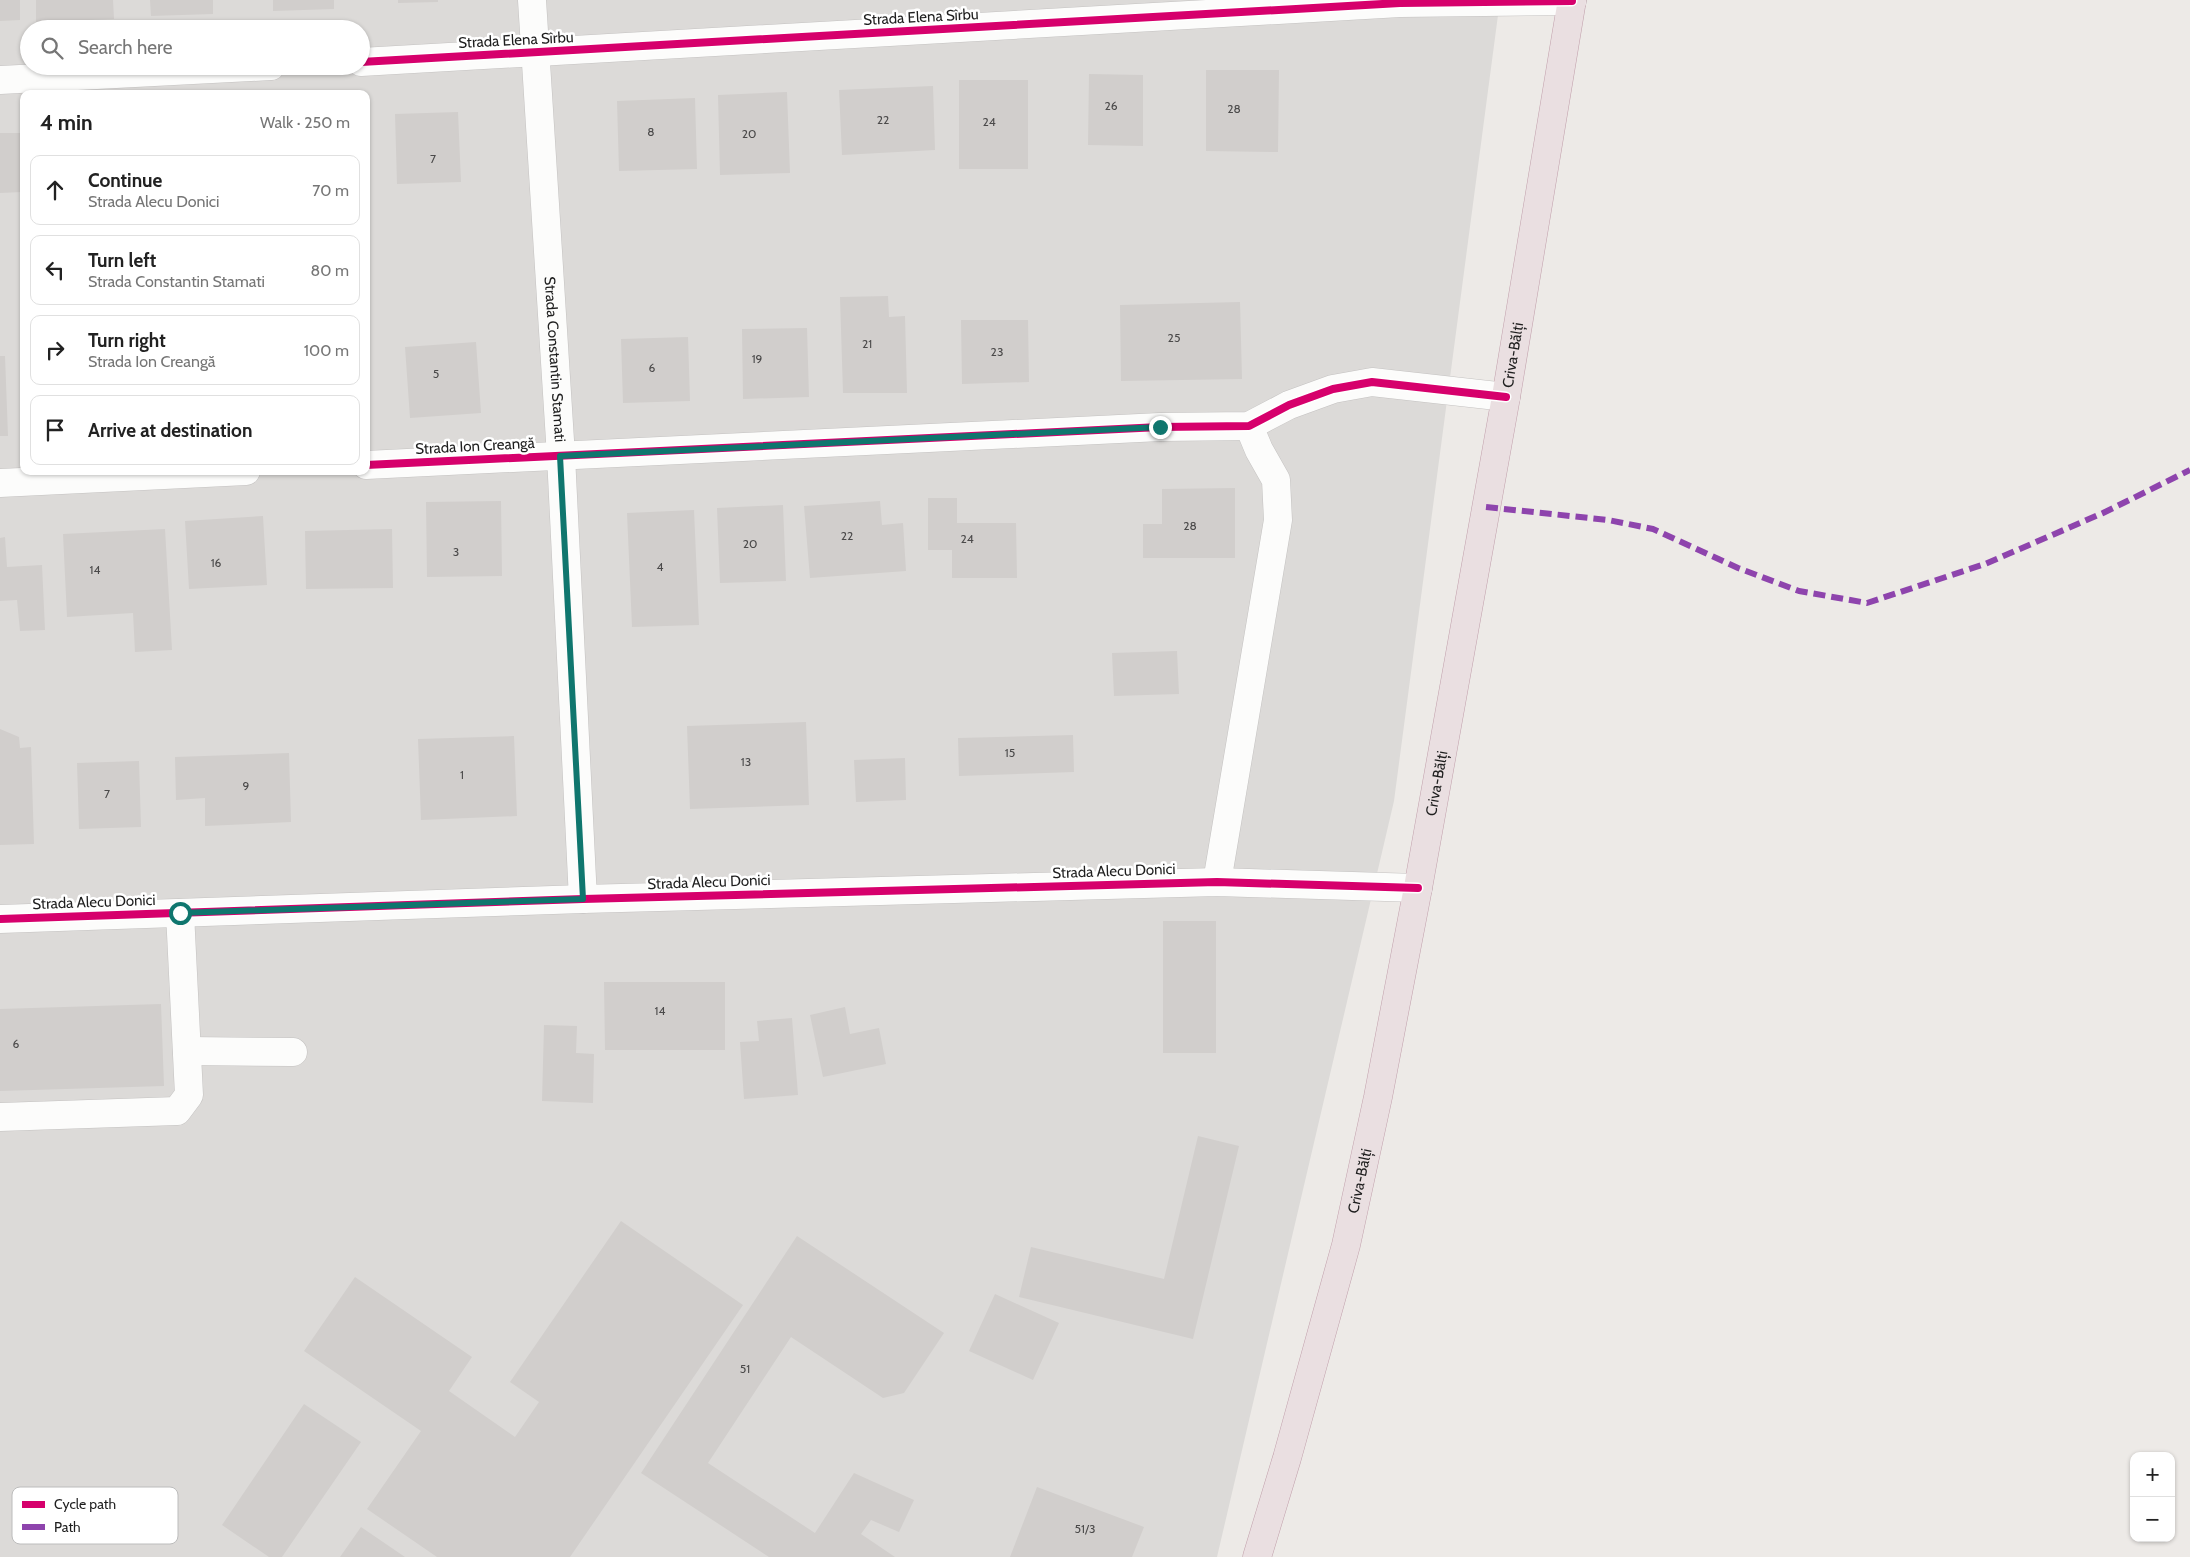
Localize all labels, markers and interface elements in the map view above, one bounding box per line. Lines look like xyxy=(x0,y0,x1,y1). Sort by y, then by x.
street label: Strada Elena Sîrbu xyxy=(863,5,979,29)
search box xyxy=(20,20,370,75)
street label: Strada Elena Sîrbu xyxy=(458,28,574,52)
icon: search xyxy=(38,34,66,62)
text: Search here xyxy=(78,36,172,59)
house number: 26 xyxy=(1104,98,1118,113)
house number: 28 xyxy=(1227,101,1241,116)
text: 4 min xyxy=(40,110,93,135)
house number: 22 xyxy=(877,112,889,127)
text: Walk · 250 m xyxy=(260,113,350,132)
house number: 24 xyxy=(982,114,996,129)
house number: 8 xyxy=(647,124,655,139)
house number: 20 xyxy=(742,126,756,141)
house number: 7 xyxy=(430,151,436,166)
text: Continue xyxy=(88,169,162,192)
icon: ahead xyxy=(41,176,69,204)
text: 70 m xyxy=(312,181,349,200)
text: Strada Alecu Donici xyxy=(88,192,220,211)
text: Turn left xyxy=(88,249,156,272)
icon: left xyxy=(41,256,69,284)
text: 80 m xyxy=(311,261,349,280)
text: Strada Constantin Stamati xyxy=(88,272,265,291)
street label: Strada Constantin Stamati xyxy=(541,276,569,443)
street label: Criva-Bălți xyxy=(1499,321,1528,389)
text: Turn right xyxy=(88,329,166,352)
house number: 25 xyxy=(1168,330,1180,345)
icon: right xyxy=(41,336,69,364)
house number: 21 xyxy=(862,336,872,351)
text: 100 m xyxy=(304,341,349,360)
house number: 23 xyxy=(991,344,1003,359)
house number: 19 xyxy=(752,351,763,366)
text: Strada Ion Creangă xyxy=(88,352,216,371)
house number: 6 xyxy=(649,360,656,375)
house number: 5 xyxy=(433,366,439,381)
icon: arrive xyxy=(41,416,69,444)
route end xyxy=(1149,416,1172,439)
text: Arrive at destination xyxy=(88,419,252,442)
street label: Strada Ion Creangă xyxy=(415,434,536,458)
house number: 28 xyxy=(1183,518,1197,533)
house number: 22 xyxy=(841,528,853,543)
house number: 24 xyxy=(960,531,974,546)
house number: 20 xyxy=(743,536,757,551)
house number: 3 xyxy=(453,544,459,559)
house number: 16 xyxy=(211,555,222,570)
house number: 4 xyxy=(657,559,664,574)
house number: 14 xyxy=(90,562,100,577)
house number: 15 xyxy=(1005,745,1015,760)
street label: Criva-Bălți xyxy=(1422,749,1452,817)
house number: 13 xyxy=(741,754,751,769)
house number: 1 xyxy=(460,767,464,782)
house number: 9 xyxy=(243,778,250,793)
house number: 7 xyxy=(104,786,110,801)
street label: Strada Alecu Donici xyxy=(1052,860,1176,882)
street label: Strada Alecu Donici xyxy=(647,871,771,893)
street label: Strada Alecu Donici xyxy=(32,891,156,913)
route start xyxy=(169,902,192,925)
house number: 14 xyxy=(655,1003,665,1018)
house number: 6 xyxy=(13,1036,20,1051)
street label: Criva-Bălți xyxy=(1344,1147,1376,1215)
house number: 51 xyxy=(740,1361,750,1376)
map controls xyxy=(2130,1452,2175,1542)
button: + xyxy=(2130,1452,2175,1497)
legend xyxy=(12,1487,178,1544)
text: Cycle path xyxy=(54,1495,116,1513)
button: − xyxy=(2130,1497,2175,1542)
text: Path xyxy=(54,1518,81,1536)
house number: 51/3 xyxy=(1075,1521,1095,1536)

